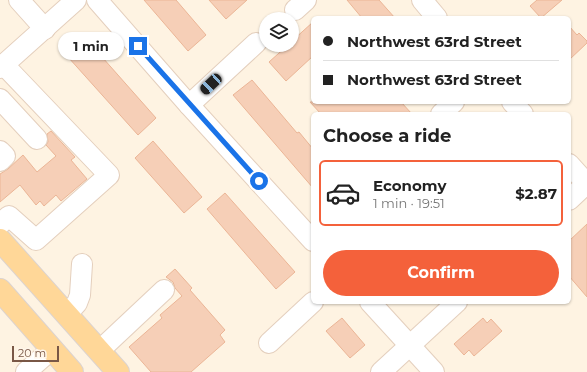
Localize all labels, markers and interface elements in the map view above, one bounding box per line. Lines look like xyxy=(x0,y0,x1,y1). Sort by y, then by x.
map controls xyxy=(259,12,299,52)
button: layers xyxy=(259,12,299,52)
callout: 1 min xyxy=(58,32,124,60)
text: Northwest 63rd Street xyxy=(347,32,522,51)
route end xyxy=(129,37,147,55)
text: 1 min xyxy=(73,38,109,54)
text: Northwest 63rd Street xyxy=(347,70,522,89)
car xyxy=(198,71,224,97)
text: Choose a ride xyxy=(323,125,451,147)
route start xyxy=(250,172,268,190)
icon: car xyxy=(325,175,361,211)
text: Economy xyxy=(373,176,446,195)
text: $2.87 xyxy=(515,184,557,203)
text: 1 min · 19:51 xyxy=(373,195,445,211)
button: Confirm xyxy=(323,250,559,296)
scale bar xyxy=(12,344,59,363)
text: 20 m xyxy=(18,346,46,360)

